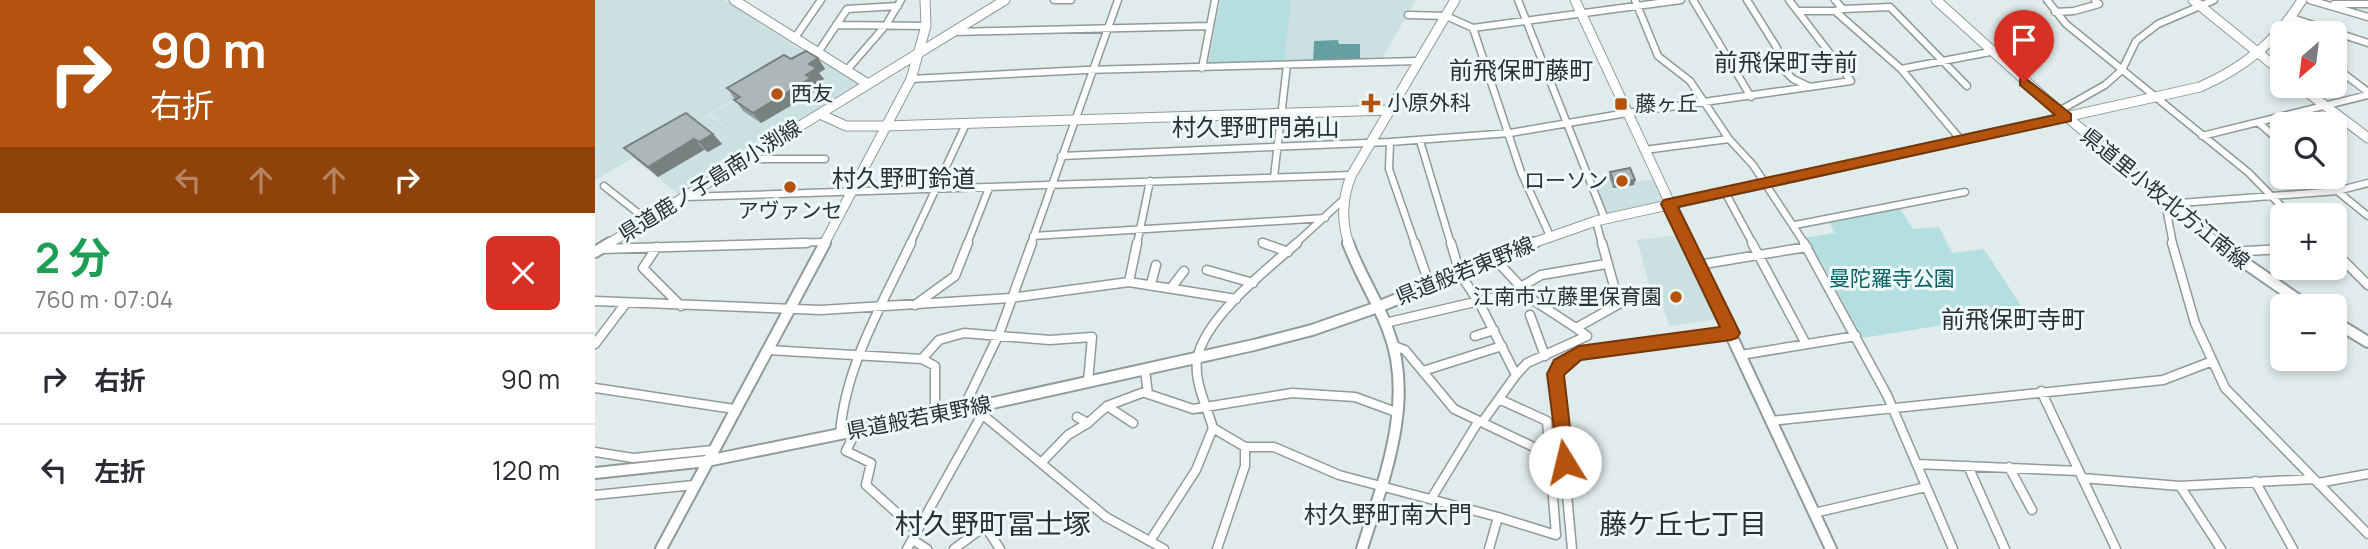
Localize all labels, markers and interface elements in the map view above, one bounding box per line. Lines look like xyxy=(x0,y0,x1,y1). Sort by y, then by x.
pin xyxy=(1994,10,2054,82)
text: 90 m xyxy=(150,16,267,83)
icon: arrive xyxy=(2005,21,2043,59)
north arrow xyxy=(2270,21,2347,98)
map controls xyxy=(2270,21,2347,371)
icon: right xyxy=(35,28,126,119)
district label: 前飛保町寺前 xyxy=(1714,45,1858,78)
district label: 前飛保町藤町 xyxy=(1449,53,1593,86)
place label: 西友 xyxy=(791,79,833,107)
text: 右折 xyxy=(150,83,214,127)
marker: 西友 xyxy=(769,86,785,102)
place label: 小原外科 xyxy=(1387,88,1471,116)
place label: 藤ヶ丘 xyxy=(1635,89,1698,117)
marker: 小原外科 xyxy=(1361,93,1381,113)
marker: 藤ヶ丘 xyxy=(1613,96,1629,112)
district label: 村久野町門弟山 xyxy=(1172,110,1340,143)
button: search xyxy=(2270,112,2347,189)
street label: 県道鹿ノ子島南小渕線 xyxy=(613,113,806,248)
street label: 県道里小牧北方江南線 xyxy=(2075,121,2256,275)
icon: left xyxy=(169,161,207,199)
icon: ahead xyxy=(242,161,280,199)
icon: ahead xyxy=(315,161,353,199)
icon: right xyxy=(388,161,426,199)
district label: 村久野町鈴道 xyxy=(832,161,976,194)
place label: ローソン xyxy=(1524,166,1608,194)
marker: ローソン xyxy=(1614,173,1630,189)
marker: アヴァンセ xyxy=(782,179,798,195)
place label: アヴァンセ xyxy=(738,196,843,224)
button: + xyxy=(2270,203,2347,280)
text: 2 分 xyxy=(35,228,110,286)
street label: 県道般若東野線 xyxy=(1391,230,1538,311)
button: close xyxy=(486,236,560,310)
park label: 曼陀羅寺公園 xyxy=(1829,264,1955,292)
place label: 江南市立藤里保育園 xyxy=(1473,282,1662,310)
text: 760 m · 07:04 xyxy=(35,283,173,315)
marker: 江南市立藤里保育園 xyxy=(1668,289,1684,305)
button: − xyxy=(2270,294,2347,371)
district label: 前飛保町寺町 xyxy=(1941,302,2085,335)
icon: right xyxy=(35,360,73,398)
text: 90 m xyxy=(501,361,560,397)
text: 右折 xyxy=(94,362,146,398)
street label: 県道般若東野線 xyxy=(844,389,994,445)
position arrow xyxy=(1528,425,1602,499)
icon: left xyxy=(35,451,73,489)
text: 120 m xyxy=(492,452,560,488)
text: 左折 xyxy=(94,453,146,489)
district label: 村久野町南大門 xyxy=(1304,497,1472,530)
district label: 村久野町冨士塚 xyxy=(895,504,1091,542)
district label: 藤ケ丘七丁目 xyxy=(1599,504,1767,542)

